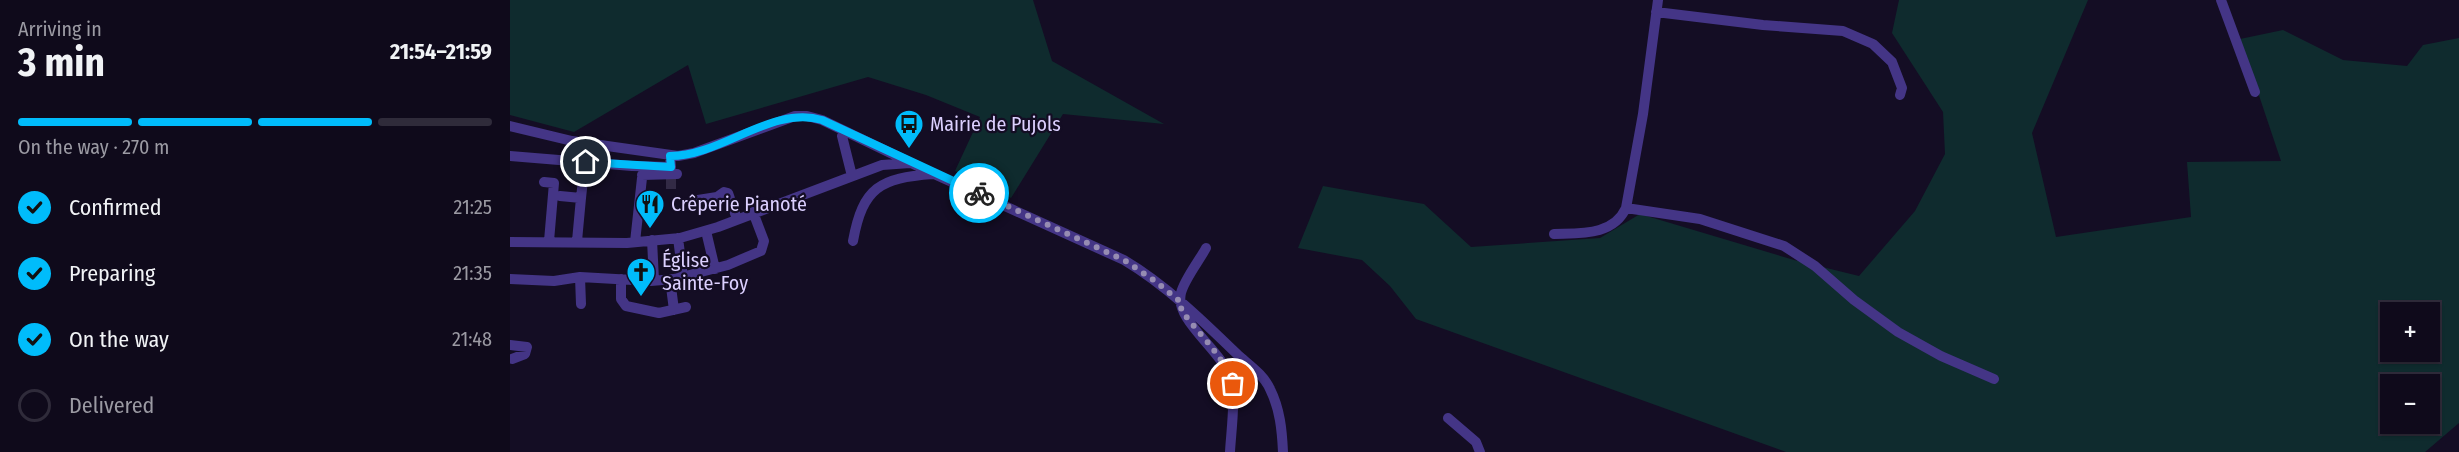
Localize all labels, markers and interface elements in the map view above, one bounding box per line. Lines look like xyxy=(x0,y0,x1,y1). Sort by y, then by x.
text: Arriving in xyxy=(18,17,102,41)
text: 21:54–21:59 xyxy=(390,38,492,65)
text: 3 min xyxy=(18,40,105,86)
bus stop icon: Mairie de Pujols xyxy=(893,108,925,150)
place label: Mairie de Pujols xyxy=(930,112,1061,136)
text: On the way · 270 m xyxy=(18,135,169,159)
pin xyxy=(560,136,611,187)
icon: home xyxy=(569,145,602,178)
courier xyxy=(949,163,1009,223)
icon: bike xyxy=(963,177,996,210)
restaurant icon: Crêperie Pianoté xyxy=(634,188,666,230)
icon: check xyxy=(18,191,51,224)
place label: Crêperie Pianoté xyxy=(671,192,807,216)
text: Confirmed xyxy=(69,194,162,221)
text: 21:25 xyxy=(454,195,492,219)
place label: Église Sainte-Foy xyxy=(662,248,748,295)
church icon: Église Sainte-Foy xyxy=(625,256,657,298)
icon: check xyxy=(18,257,51,290)
text: Preparing xyxy=(69,260,155,287)
text: 21:35 xyxy=(453,261,492,285)
map controls xyxy=(2380,302,2440,434)
button: + xyxy=(2380,302,2440,362)
icon: check xyxy=(18,323,51,356)
text: On the way xyxy=(69,326,169,353)
text: 21:48 xyxy=(452,327,492,351)
pin xyxy=(1207,358,1258,409)
icon: bag xyxy=(1216,367,1249,400)
button: − xyxy=(2380,374,2440,434)
text: Delivered xyxy=(69,392,154,419)

